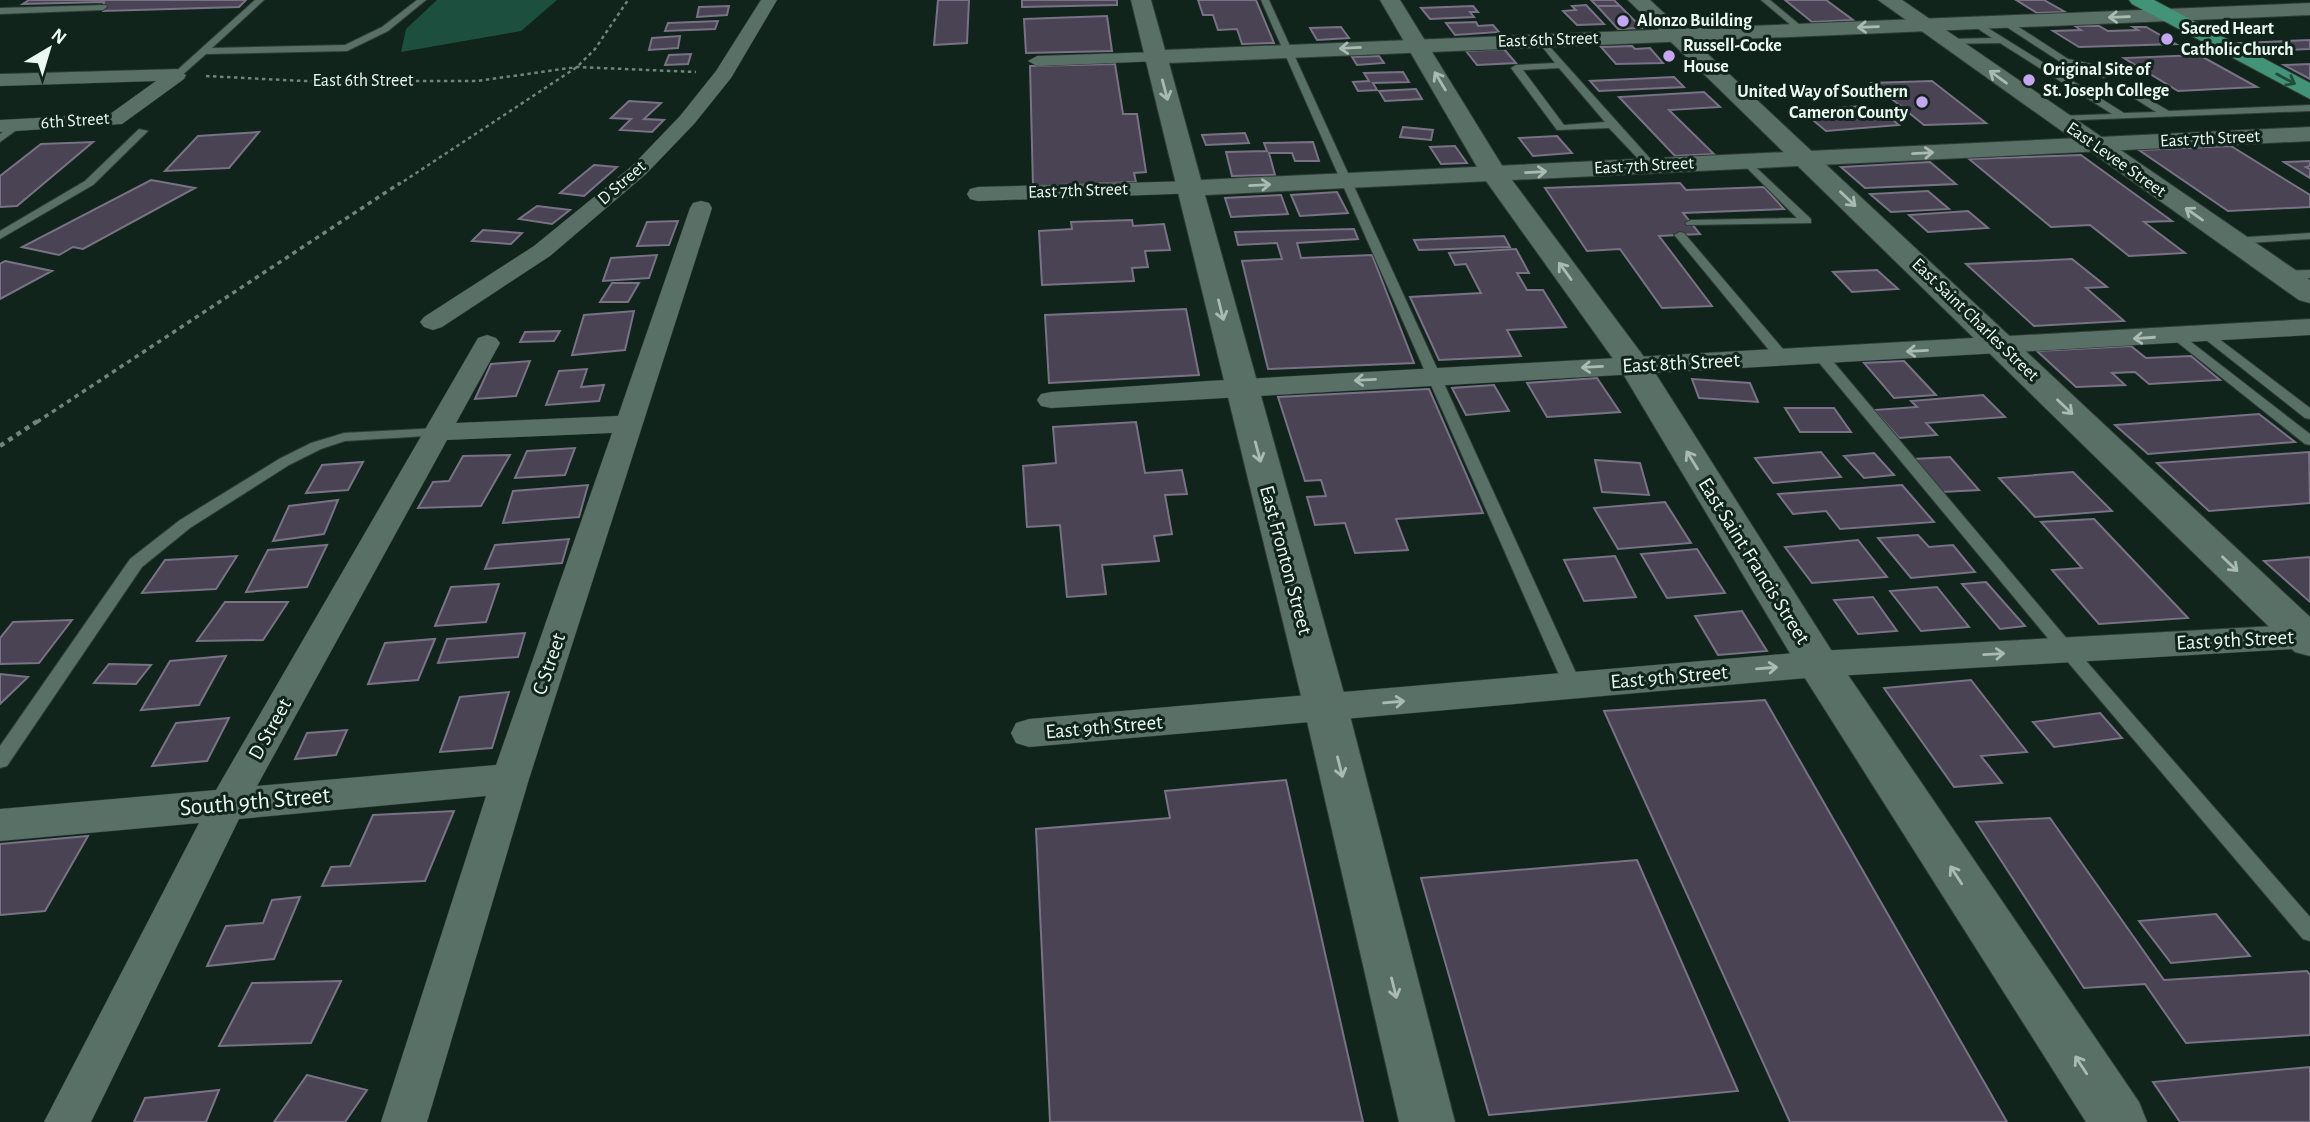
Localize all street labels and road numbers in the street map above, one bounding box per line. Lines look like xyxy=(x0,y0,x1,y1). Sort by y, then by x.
street label: East 6th Street xyxy=(1497,29,1599,51)
street label: East 6th Street xyxy=(313,72,414,90)
street label: 6th Street xyxy=(40,110,110,132)
street label: East Levee Street xyxy=(2063,119,2169,201)
street label: East 7th Street xyxy=(2160,127,2261,151)
street label: East 7th Street xyxy=(1594,154,1695,178)
street label: D Street xyxy=(595,157,650,208)
street label: East 7th Street xyxy=(1028,180,1129,202)
street label: East Saint Charles Street xyxy=(1908,255,2042,385)
street label: East 8th Street xyxy=(1622,349,1741,377)
street label: East Saint Francis Street xyxy=(1694,474,1814,648)
street label: East Fronton Street xyxy=(1256,483,1316,637)
street label: East 9th Street xyxy=(2176,626,2295,654)
street label: C Street xyxy=(529,630,569,698)
street label: East 9th Street xyxy=(1609,661,1729,693)
street label: D Street xyxy=(245,695,295,763)
street label: East 9th Street xyxy=(1044,711,1164,743)
street label: South 9th Street xyxy=(179,783,332,821)

